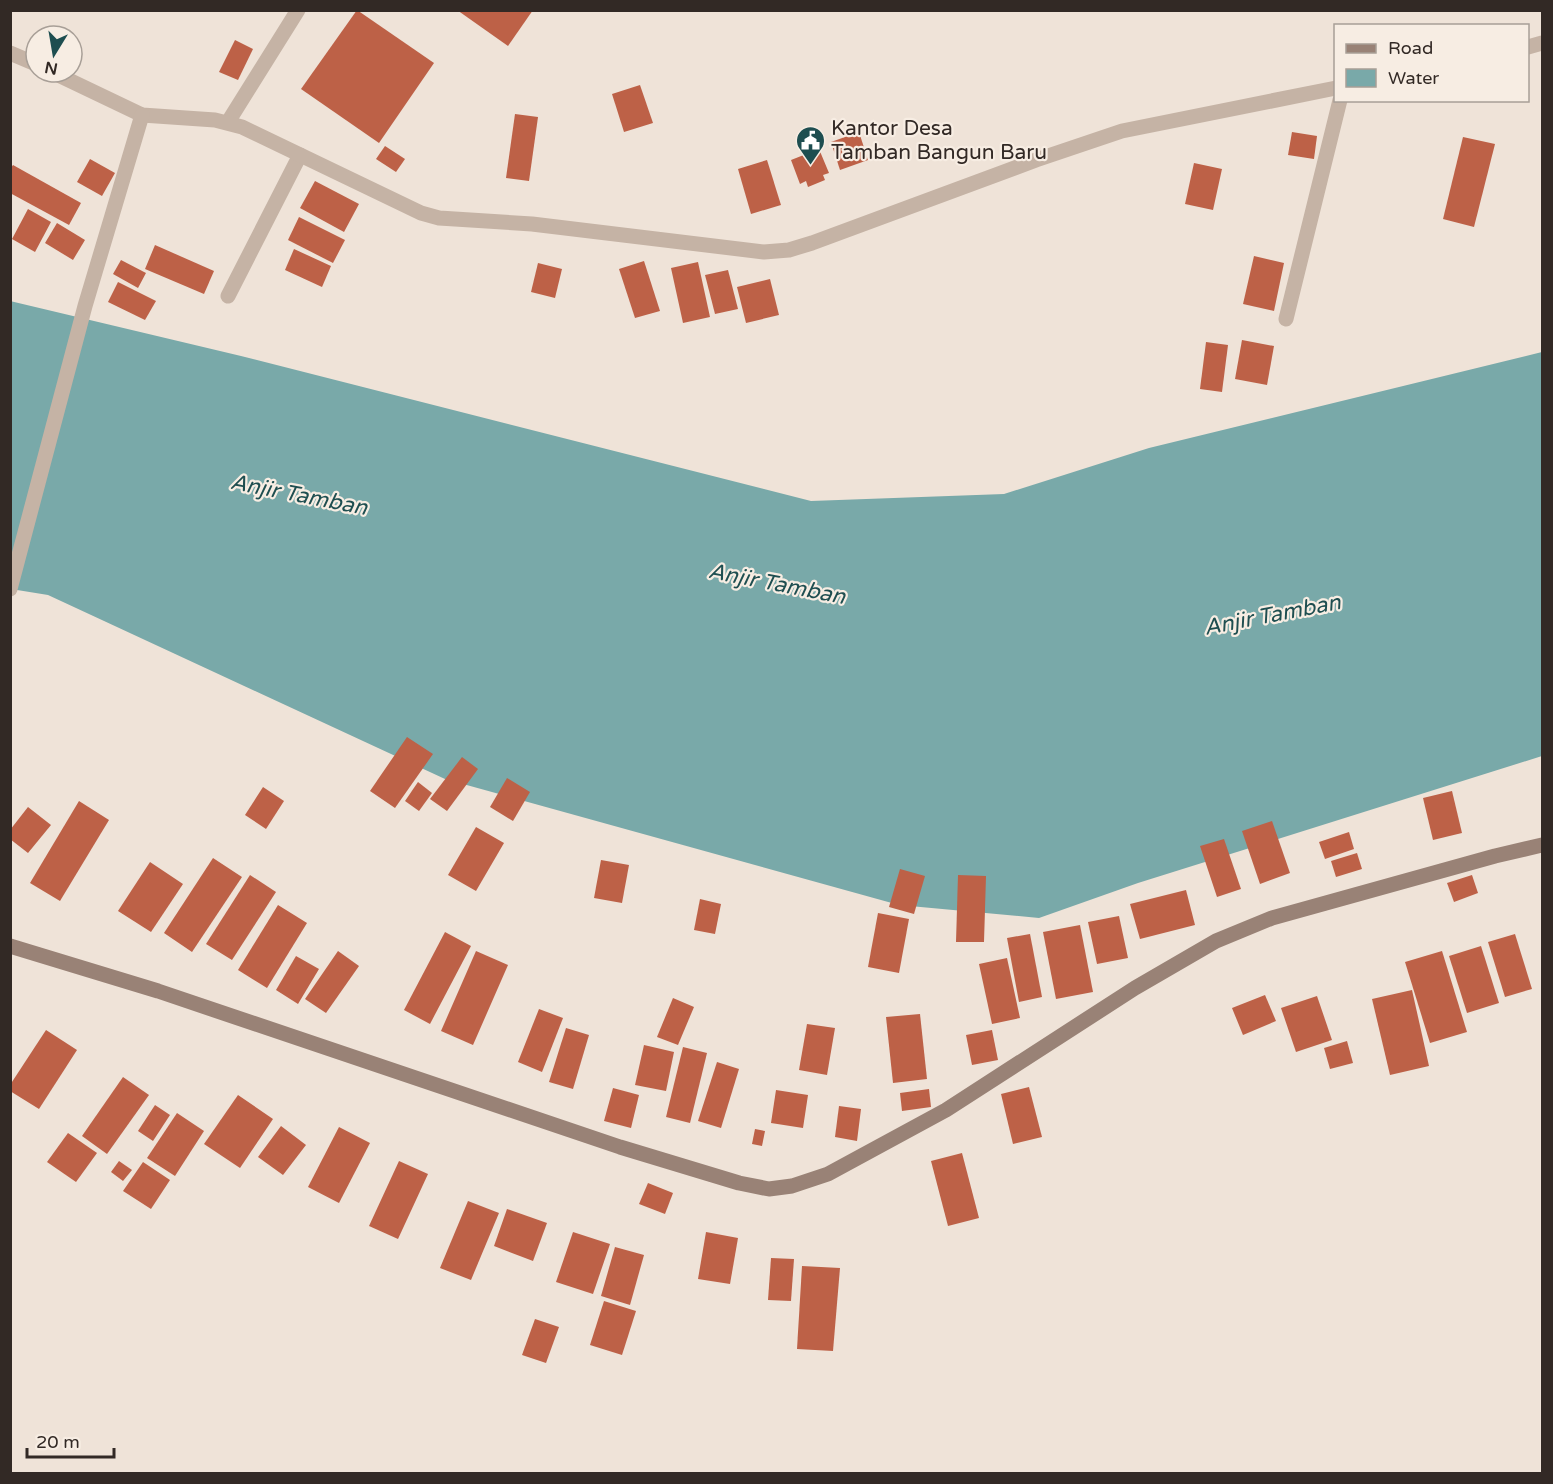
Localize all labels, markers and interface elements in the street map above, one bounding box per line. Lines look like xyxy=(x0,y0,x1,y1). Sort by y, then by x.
north arrow xyxy=(24,24,84,84)
legend xyxy=(1334,24,1529,102)
text: Road xyxy=(1388,37,1433,59)
text: N xyxy=(43,57,60,79)
text: Water xyxy=(1388,67,1439,89)
place label: Kantor Desa Tamban Bangun Baru xyxy=(831,116,1047,165)
public building icon: Kantor Desa Tamban Bangun Baru xyxy=(794,124,826,166)
water label: Anjir Tamban xyxy=(228,469,370,521)
water label: Anjir Tamban xyxy=(706,558,848,610)
water label: Anjir Tamban xyxy=(1202,589,1343,641)
scale bar xyxy=(27,1421,114,1459)
text: 20 m xyxy=(36,1431,80,1453)

